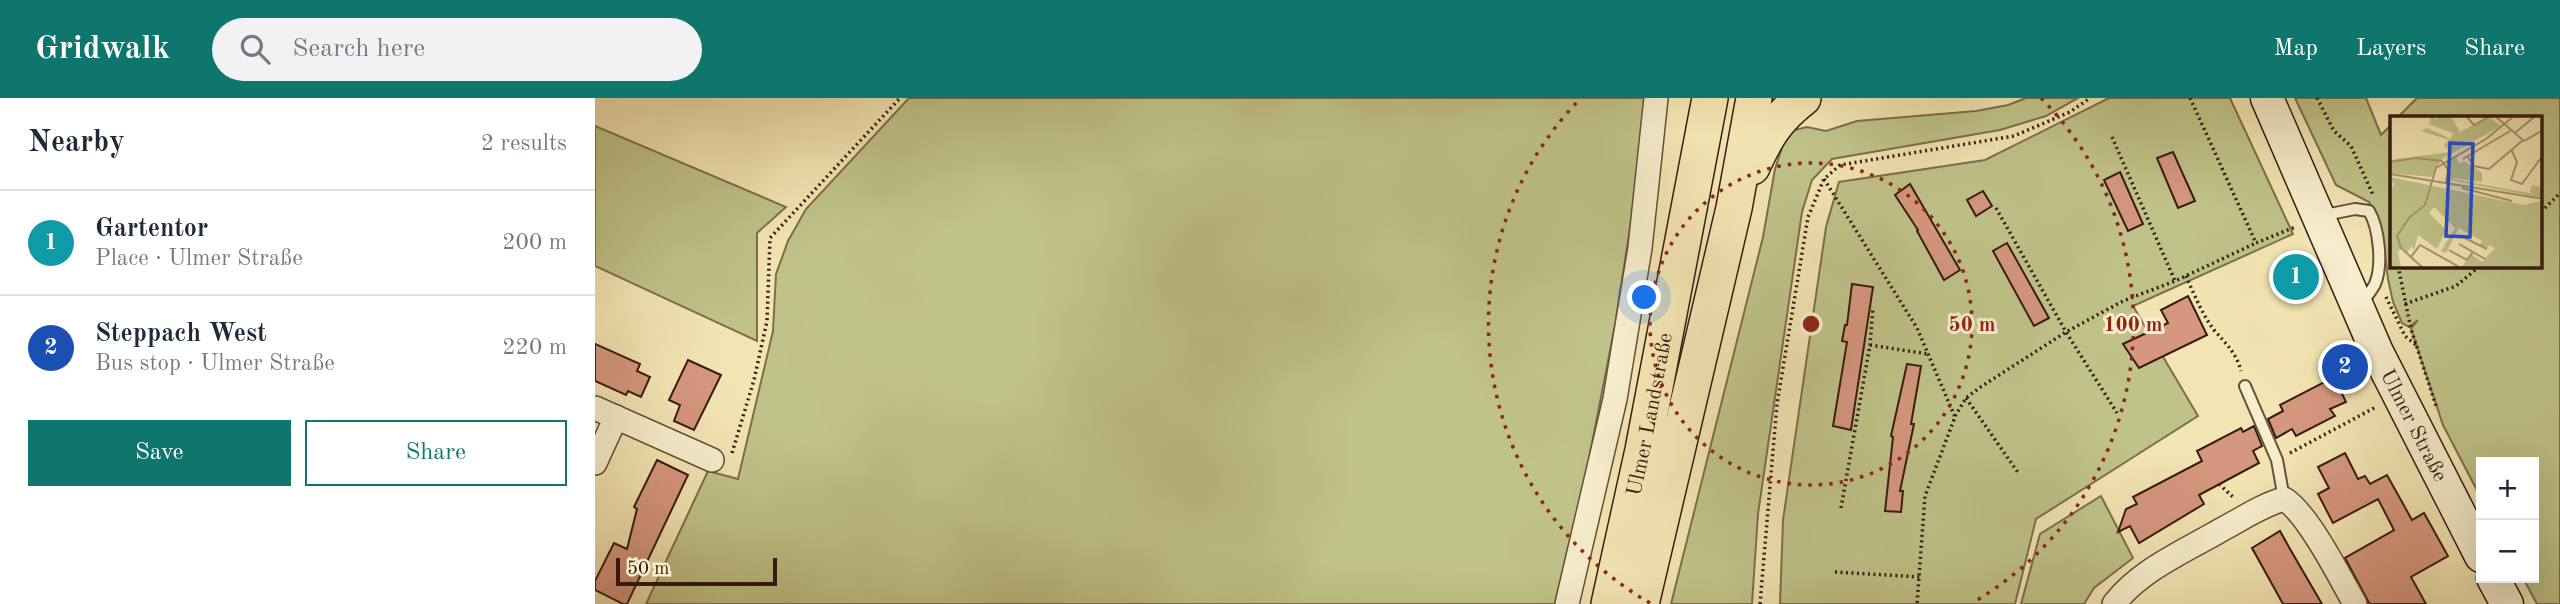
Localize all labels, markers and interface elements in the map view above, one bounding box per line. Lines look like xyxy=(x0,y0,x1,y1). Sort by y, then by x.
search box xyxy=(212,18,702,81)
icon: search xyxy=(236,30,274,68)
text: Gridwalk xyxy=(35,33,170,66)
text: Search here xyxy=(292,36,425,62)
text: Map xyxy=(2274,37,2318,61)
text: Layers xyxy=(2356,37,2426,61)
text: Share xyxy=(2464,37,2525,61)
inset map xyxy=(2390,116,2543,268)
text: Nearby xyxy=(28,128,125,158)
text: 2 results xyxy=(481,132,567,155)
text: Gartentor xyxy=(95,216,208,242)
text: 1 xyxy=(44,231,58,254)
text: 200 m xyxy=(502,231,567,254)
text: Place · Ulmer Straße xyxy=(95,247,303,270)
pin: 1 xyxy=(2273,251,2319,303)
your location xyxy=(1627,280,1661,314)
centre of rings xyxy=(1799,312,1823,336)
text: 50 m xyxy=(1948,315,1996,336)
text: 100 m xyxy=(2103,315,2163,336)
text: Steppach West xyxy=(95,321,267,347)
street label: Ulmer Landstraße xyxy=(1624,331,1677,498)
text: 2 xyxy=(44,336,58,359)
text: 220 m xyxy=(502,336,567,359)
pin: 2 xyxy=(2322,341,2368,393)
text: Bus stop · Ulmer Straße xyxy=(95,352,335,375)
street label: Ulmer Straße xyxy=(2376,366,2450,485)
button: Save xyxy=(28,420,291,486)
button: Share xyxy=(305,420,567,486)
map controls xyxy=(2476,457,2539,583)
button: + xyxy=(2476,457,2539,520)
button: − xyxy=(2476,520,2539,583)
scale bar xyxy=(616,555,777,587)
text: 50 m xyxy=(627,560,669,579)

